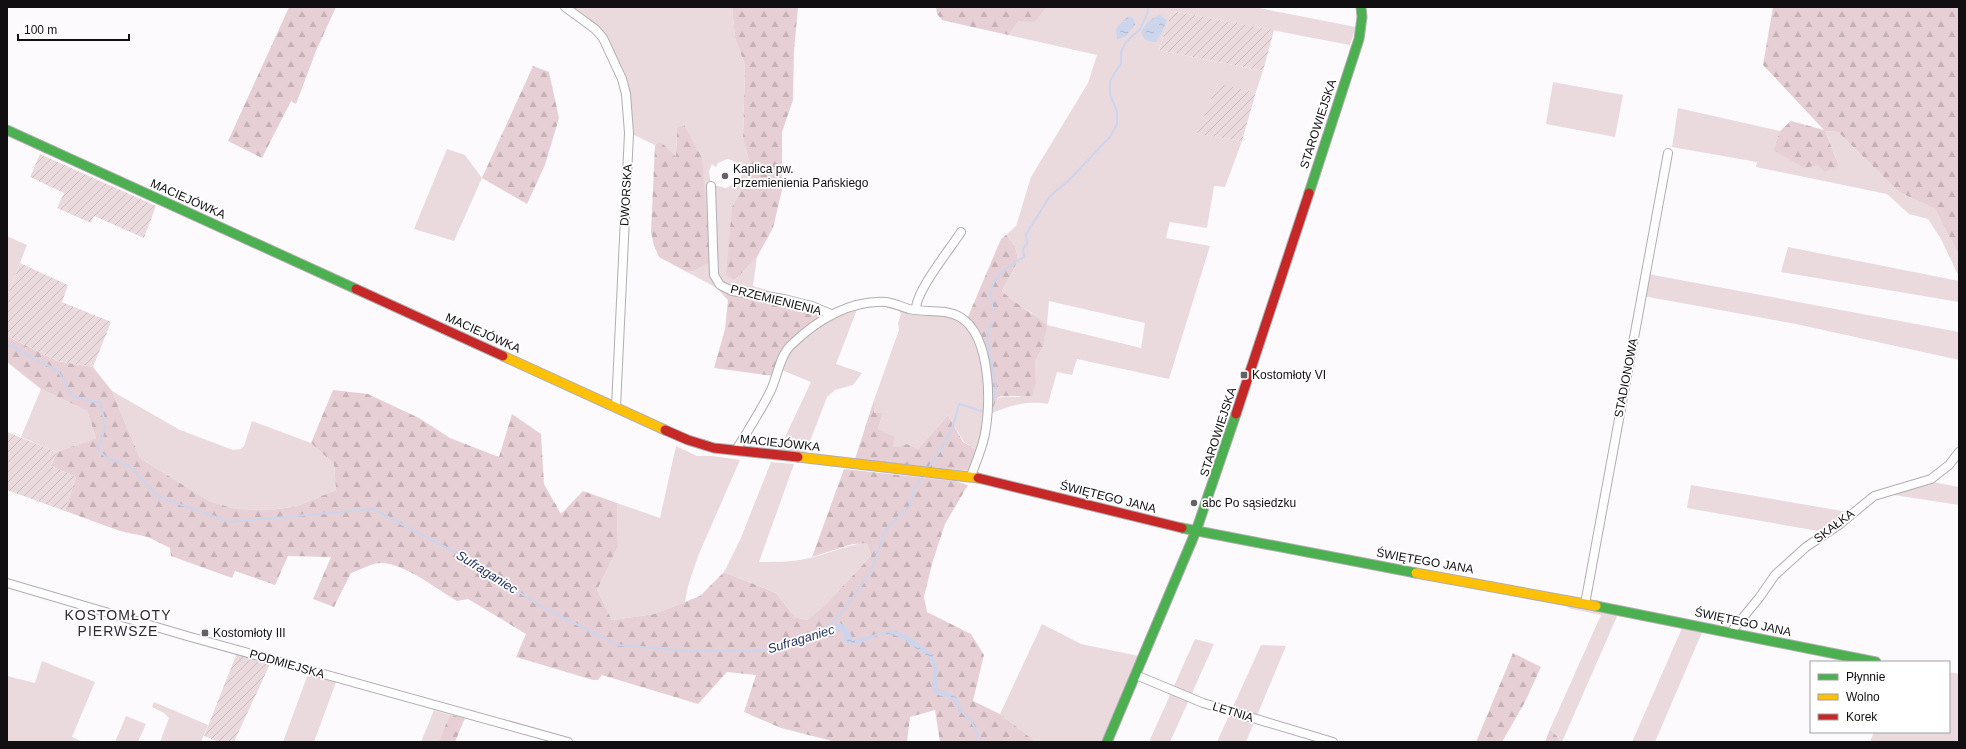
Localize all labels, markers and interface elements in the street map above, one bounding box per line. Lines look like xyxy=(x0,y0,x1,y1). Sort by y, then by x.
scale bar xyxy=(18,16,129,42)
text: 100 m xyxy=(24,23,57,37)
street label: STAROWIEJSKA xyxy=(1297,78,1339,170)
place label: Kaplica pw. Przemienienia Pańskiego xyxy=(733,162,869,190)
street label: DWORSKA xyxy=(617,164,635,226)
marker: Kaplica pw. Przemienienia Pańskiego xyxy=(720,171,730,181)
street label: MACIEJÓWKA xyxy=(148,175,228,222)
street label: PRZEMIENIENIA xyxy=(729,282,823,318)
street label: MACIEJÓWKA xyxy=(443,309,523,356)
street label: STADIONOWA xyxy=(1611,337,1641,419)
place label: Kostomłoty VI xyxy=(1252,368,1326,382)
marker: Kostomłoty VI xyxy=(1239,370,1249,380)
street label: STAROWIEJSKA xyxy=(1197,386,1239,478)
street label: MACIEJÓWKA xyxy=(739,431,821,454)
street label: ŚWIĘTEGO JANA xyxy=(1058,477,1158,516)
place label: abc Po sąsiedzku xyxy=(1202,496,1296,510)
marker: abc Po sąsiedzku xyxy=(1189,498,1199,508)
street label: SKAŁKA xyxy=(1811,506,1857,546)
street label: ŚWIĘTEGO JANA xyxy=(1375,545,1475,576)
water label: Sufraganiec xyxy=(454,547,521,597)
street label: ŚWIĘTEGO JANA xyxy=(1693,604,1793,639)
district label: KOSTOMŁOTY PIERWSZE xyxy=(65,607,171,639)
water label: Sufraganiec xyxy=(766,622,837,656)
place label: Kostomłoty III xyxy=(213,626,286,640)
marker: Kostomłoty III xyxy=(200,628,210,638)
street label: PODMIEJSKA xyxy=(248,647,326,681)
legend xyxy=(1810,661,1950,733)
text: Płynnie xyxy=(1846,670,1886,684)
text: Wolno xyxy=(1846,690,1880,704)
street label: LETNIA xyxy=(1211,699,1255,725)
text: Korek xyxy=(1846,710,1878,724)

